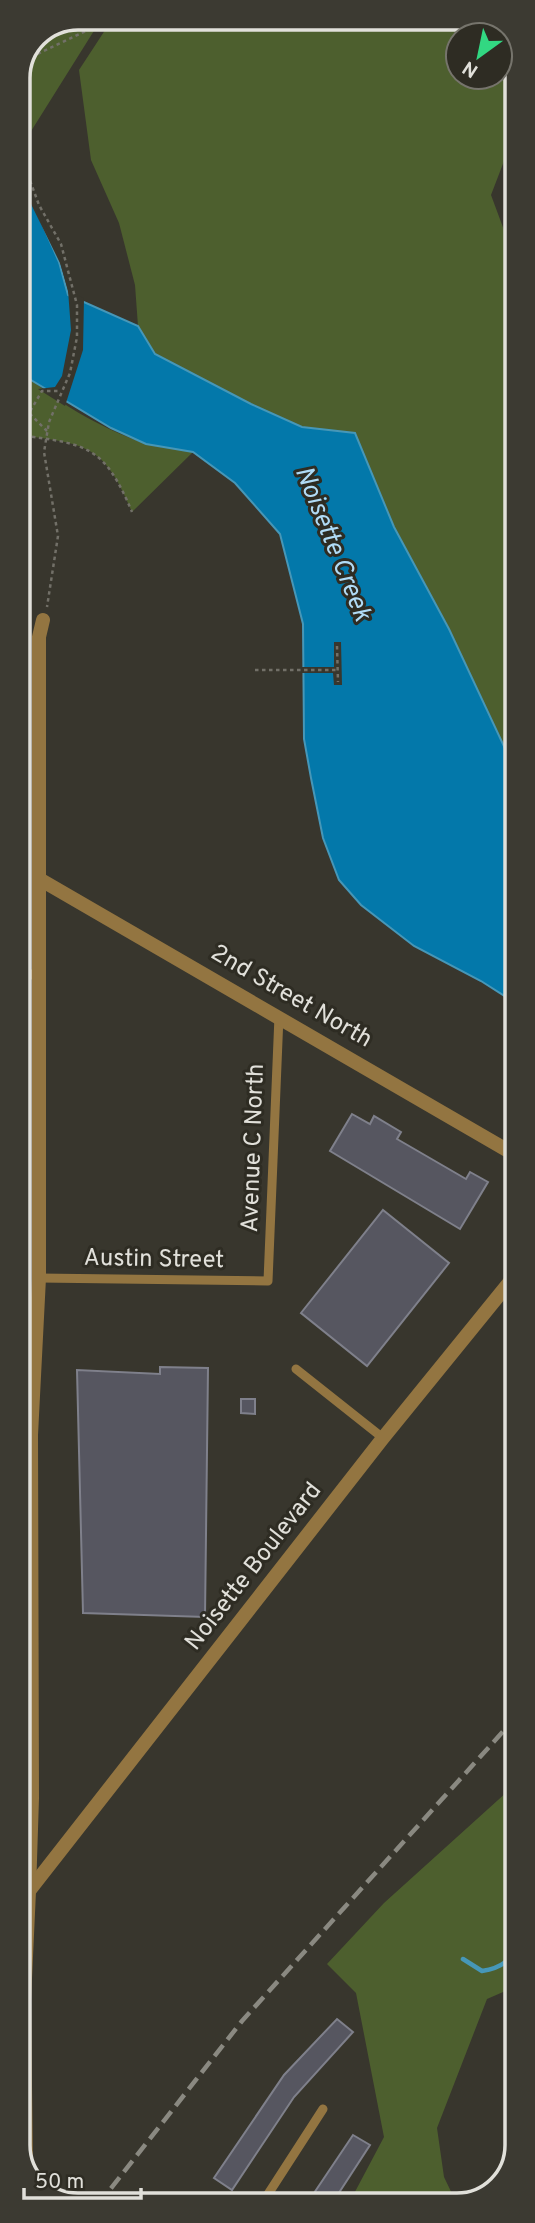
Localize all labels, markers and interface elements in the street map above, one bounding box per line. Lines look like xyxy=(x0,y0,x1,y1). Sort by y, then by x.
north arrow xyxy=(444,21,514,91)
text: N xyxy=(459,55,483,82)
water label: Noisette Creek xyxy=(286,462,378,627)
street label: 2nd Street North xyxy=(205,939,377,1055)
street label: Avenue C North xyxy=(236,1063,272,1233)
street label: Austin Street xyxy=(83,1244,225,1276)
street label: Noisette Boulevard xyxy=(179,1477,329,1657)
scale bar xyxy=(24,2156,142,2200)
text: 50 m xyxy=(35,2169,84,2196)

